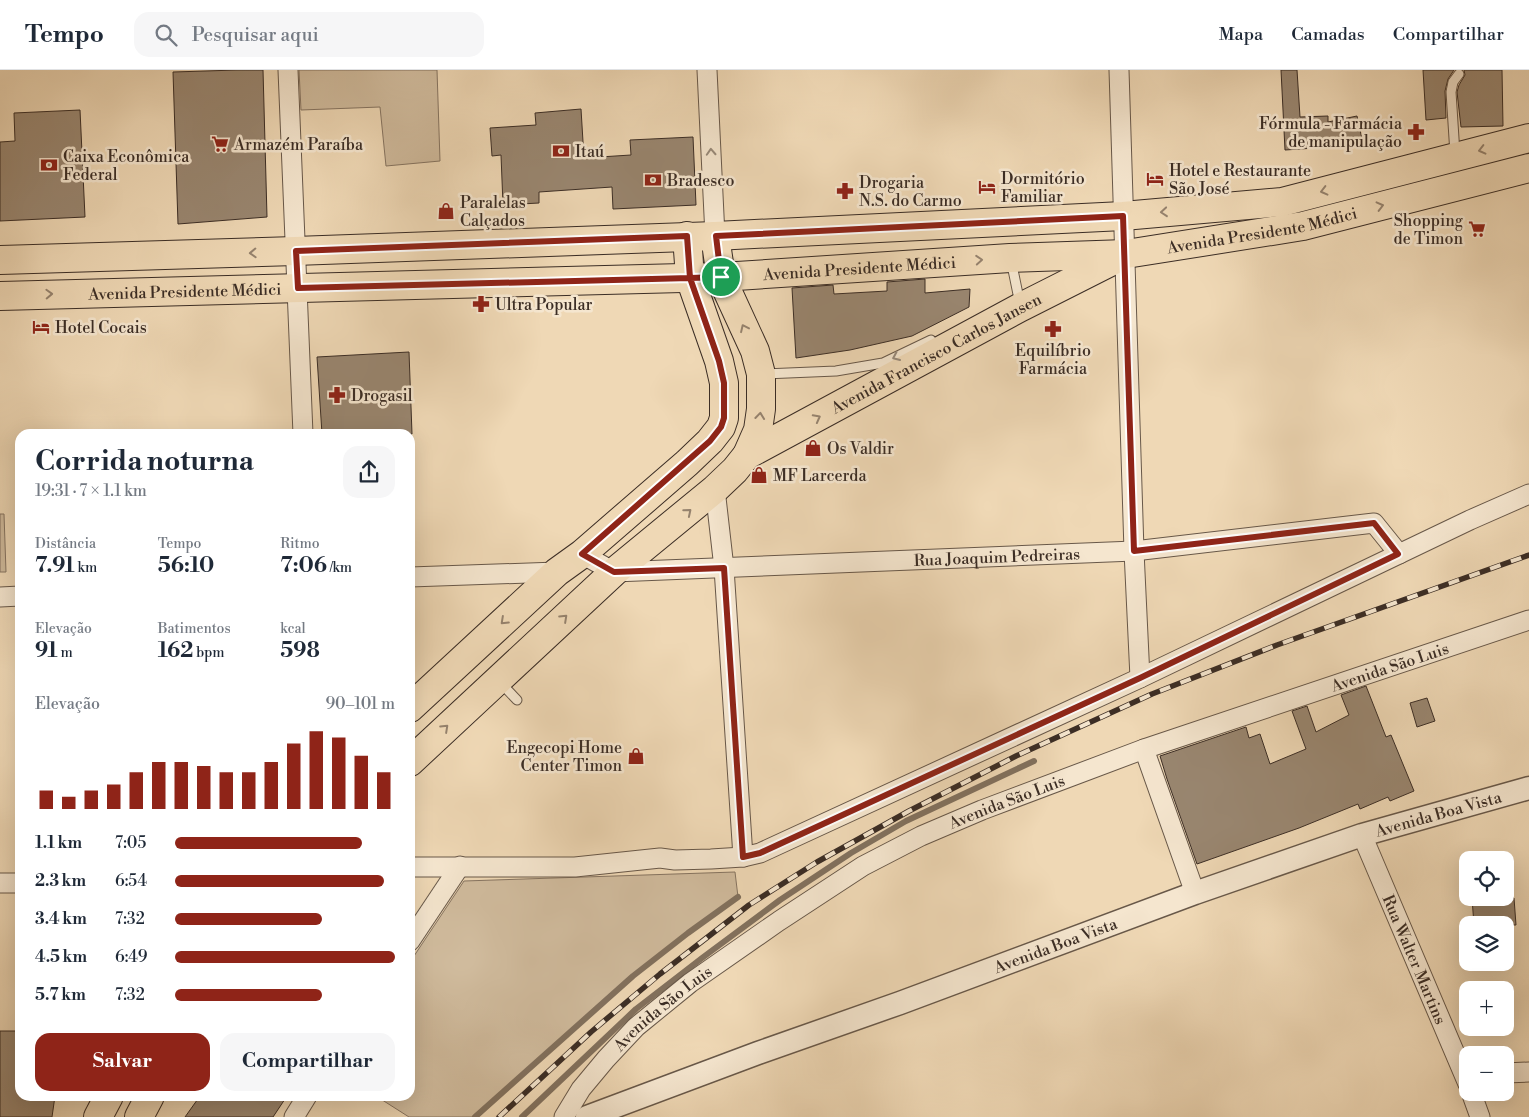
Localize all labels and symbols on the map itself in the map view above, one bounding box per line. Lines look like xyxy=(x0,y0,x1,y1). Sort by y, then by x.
place label: Fórmula - Farmácia de manipulação xyxy=(1259,114,1403,152)
pharmacy icon: Fórmula - Farmácia de manipulação xyxy=(1406,122,1426,142)
supermarket icon: Armazém Paraíba xyxy=(210,134,230,154)
place label: Armazém Paraíba xyxy=(233,135,364,155)
bank icon: Itaú xyxy=(551,141,571,161)
place label: Itaú xyxy=(575,142,604,162)
one-way arrow xyxy=(1477,144,1486,155)
place label: Caixa Econômica Federal xyxy=(63,147,190,185)
one-way arrow xyxy=(706,148,717,156)
bank icon: Caixa Econômica Federal xyxy=(39,155,59,175)
place label: Hotel e Restaurante São José xyxy=(1169,161,1311,199)
place label: Dormitório Familiar xyxy=(1001,169,1085,207)
hotel icon: Hotel e Restaurante São José xyxy=(1145,169,1165,189)
bank icon: Bradesco xyxy=(643,170,663,190)
place label: Bradesco xyxy=(666,171,734,191)
place label: Drogaria N.S. do Carmo xyxy=(859,173,962,211)
hotel icon: Dormitório Familiar xyxy=(977,177,997,197)
pharmacy icon: Drogaria N.S. do Carmo xyxy=(835,181,855,201)
one-way arrow xyxy=(1320,185,1329,196)
place label: Paralelas Calçados xyxy=(460,193,526,231)
shop icon: Paralelas Calçados xyxy=(436,201,456,221)
one-way arrow xyxy=(1375,202,1383,212)
street label: Avenida Presidente Médici xyxy=(1165,204,1359,259)
one-way arrow xyxy=(1159,206,1167,217)
place label: Shopping de Timon xyxy=(1394,211,1464,249)
supermarket icon: Shopping de Timon xyxy=(1467,219,1487,239)
one-way arrow xyxy=(249,247,257,258)
street label: Avenida Presidente Médici xyxy=(761,253,957,285)
one-way arrow xyxy=(975,254,983,265)
pin xyxy=(700,256,742,298)
street label: Avenida Presidente Médici xyxy=(87,280,282,305)
one-way arrow xyxy=(45,289,53,300)
street label: Avenida Francisco Carlos Jansen xyxy=(827,289,1045,419)
pharmacy icon: Ultra Popular xyxy=(471,294,491,314)
place label: Ultra Popular xyxy=(495,295,592,315)
hotel icon: Hotel Cocais xyxy=(31,317,51,337)
place label: Hotel Cocais xyxy=(55,318,147,338)
pharmacy icon: Equilíbrio Farmácia xyxy=(1043,319,1063,339)
one-way arrow xyxy=(740,324,751,333)
place label: Equilíbrio Farmácia xyxy=(1015,341,1091,379)
one-way arrow xyxy=(892,351,901,362)
pharmacy icon: Drogasil xyxy=(327,385,347,405)
place label: Drogasil xyxy=(351,386,413,406)
one-way arrow xyxy=(754,411,765,419)
one-way arrow xyxy=(812,414,821,424)
shop icon: Os Valdir xyxy=(803,438,823,458)
place label: Os Valdir xyxy=(827,439,894,459)
shop icon: MF Larcerda xyxy=(749,465,769,485)
place label: MF Larcerda xyxy=(773,466,867,486)
one-way arrow xyxy=(682,509,691,518)
street label: Rua Joaquim Pedreiras xyxy=(913,544,1081,571)
one-way arrow xyxy=(501,615,510,624)
one-way arrow xyxy=(559,615,568,624)
street label: Avenida São Luis xyxy=(1328,639,1451,697)
one-way arrow xyxy=(440,725,449,734)
place label: Engecopi Home Center Timon xyxy=(506,738,622,776)
shop icon: Engecopi Home Center Timon xyxy=(626,746,646,766)
street label: Avenida São Luis xyxy=(945,771,1068,834)
street label: Avenida Boa Vista xyxy=(1372,787,1505,842)
street label: Rua Walter Martins xyxy=(1378,892,1450,1027)
street label: Avenida Boa Vista xyxy=(990,914,1121,978)
street label: Avenida São Luis xyxy=(609,962,716,1057)

